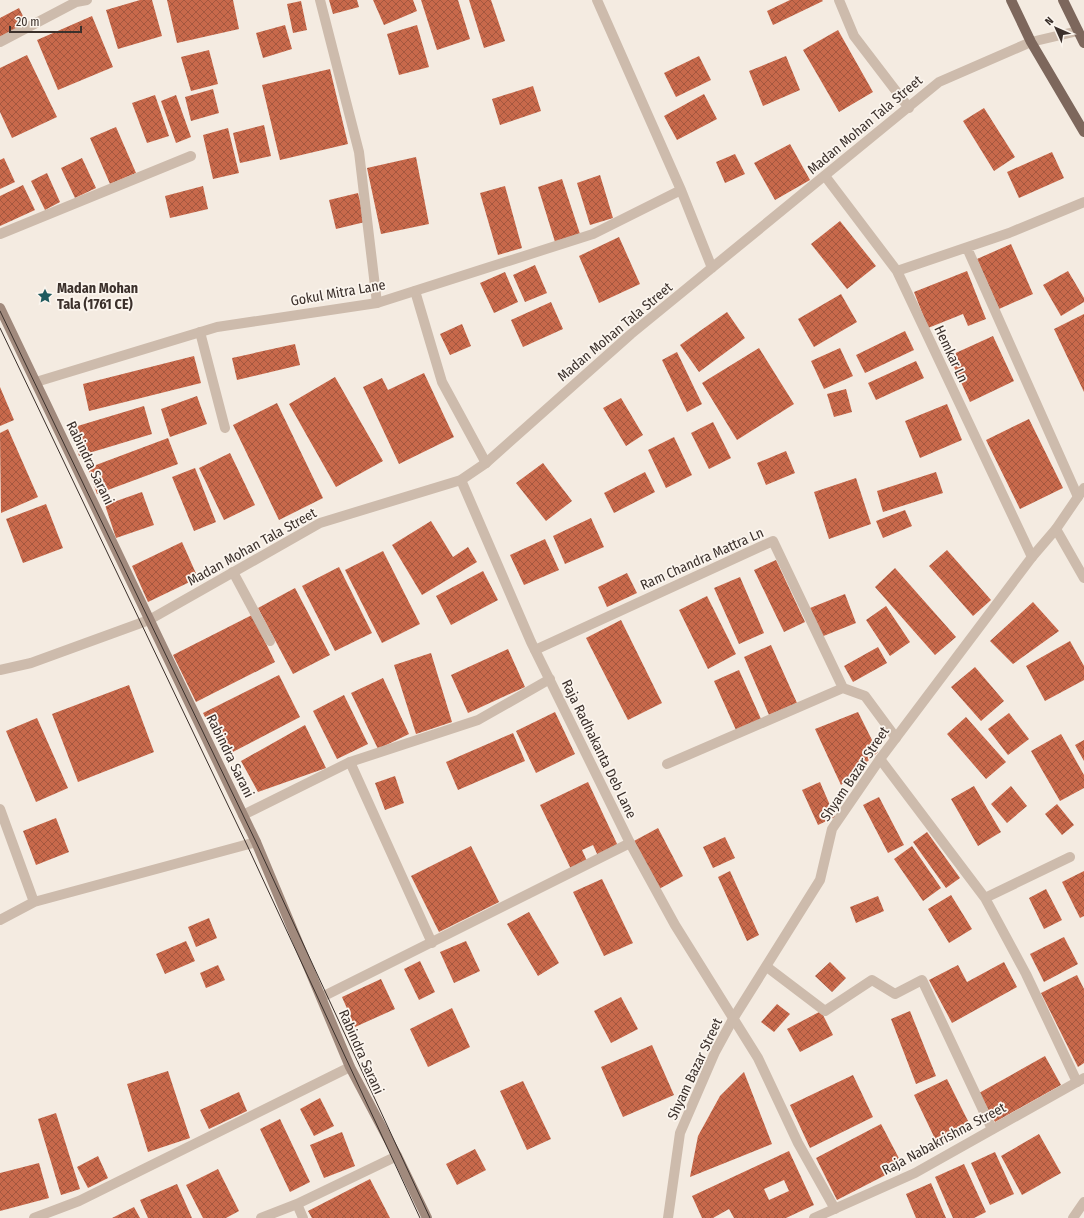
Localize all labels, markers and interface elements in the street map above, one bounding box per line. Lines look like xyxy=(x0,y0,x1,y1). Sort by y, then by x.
scale bar xyxy=(10,8,81,34)
north arrow xyxy=(1036,8,1076,48)
text: N xyxy=(1042,14,1056,28)
text: 20 m xyxy=(16,15,40,29)
street label: Madan Mohan Tala Street xyxy=(804,72,926,178)
street label: Gokul Mitra Lane xyxy=(289,276,387,310)
street label: Madan Mohan Tala Street xyxy=(554,279,676,385)
place label: Madan Mohan Tala (1761 CE) xyxy=(57,280,138,313)
place icon: Madan Mohan Tala (1761 CE) xyxy=(36,287,54,305)
street label: Hemkar Ln xyxy=(930,323,972,385)
street label: Rabindra Sarani xyxy=(62,418,118,508)
street label: Madan Mohan Tala Street xyxy=(185,504,320,590)
street label: Ram Chandra Mattra Ln xyxy=(638,524,766,594)
street label: Raja Radhakanta Deb Lane xyxy=(558,677,640,821)
street label: Rabindra Sarani xyxy=(202,711,258,801)
street label: Shyam Bazar Street xyxy=(817,723,893,825)
street label: Rabindra Sarani xyxy=(335,1007,387,1097)
street label: Shyam Bazar Street xyxy=(664,1015,726,1123)
street label: Raja Nabakrishna Street xyxy=(879,1099,1009,1179)

